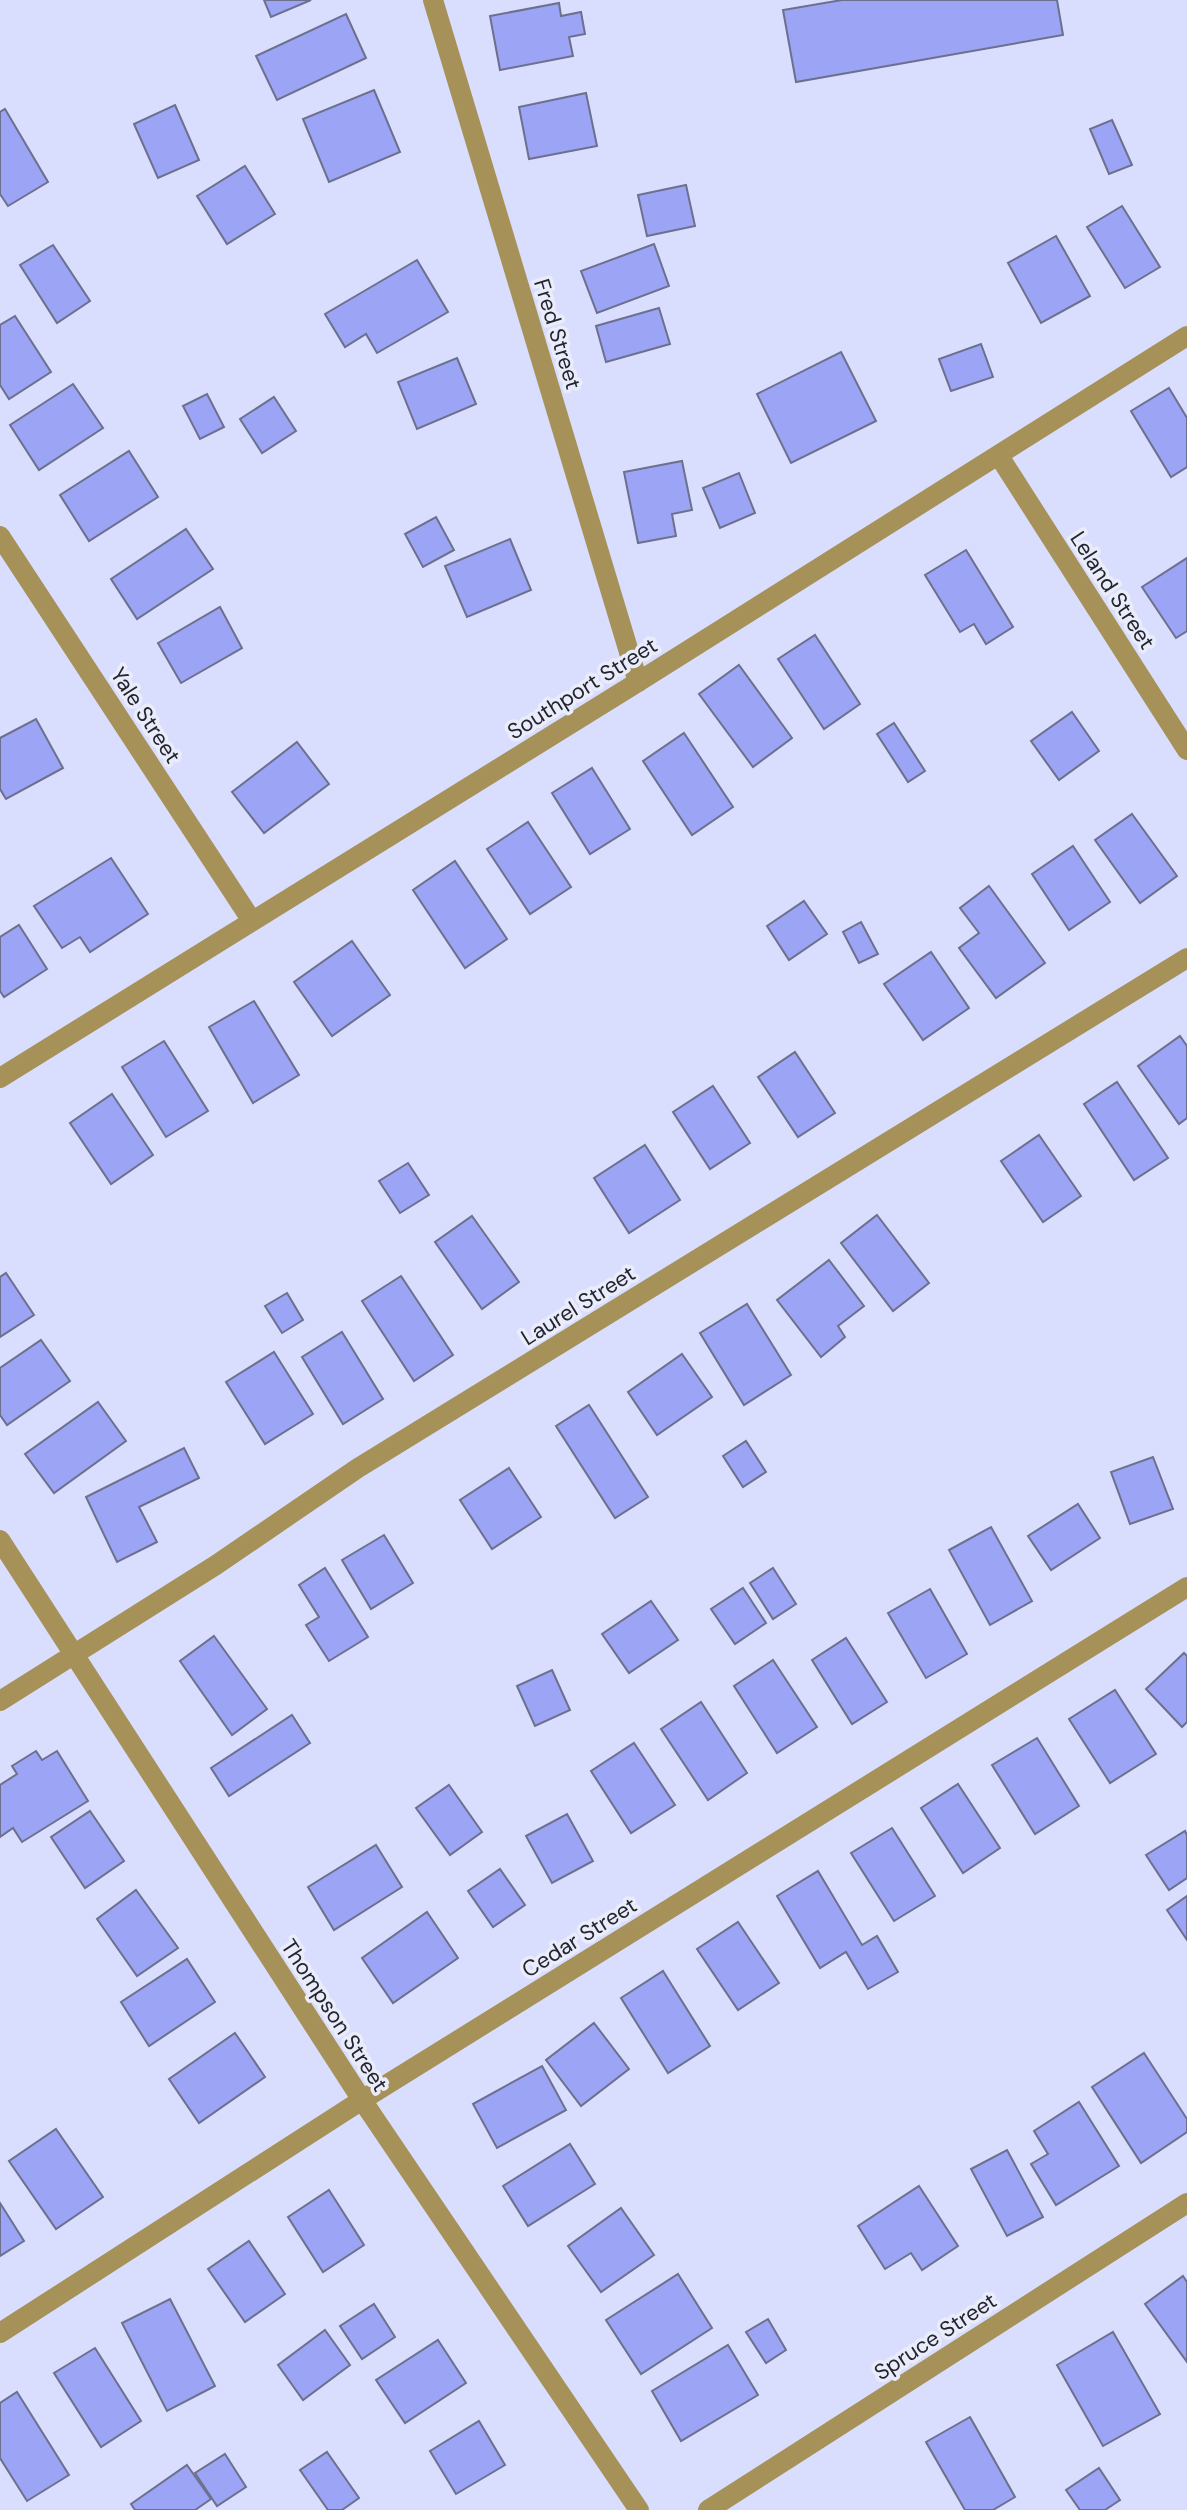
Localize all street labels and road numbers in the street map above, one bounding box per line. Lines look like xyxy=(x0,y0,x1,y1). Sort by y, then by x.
street label: Fred Street xyxy=(527,275,588,393)
street label: Leland Street xyxy=(1064,526,1162,655)
street label: Southport Street xyxy=(502,631,663,746)
street label: Yale Street xyxy=(104,662,187,769)
street label: Laurel Street xyxy=(516,1259,641,1352)
street label: Cedar Street xyxy=(516,1891,642,1984)
street label: Thompson Street xyxy=(274,1933,395,2097)
street label: Spruce Street xyxy=(868,2286,1002,2387)

